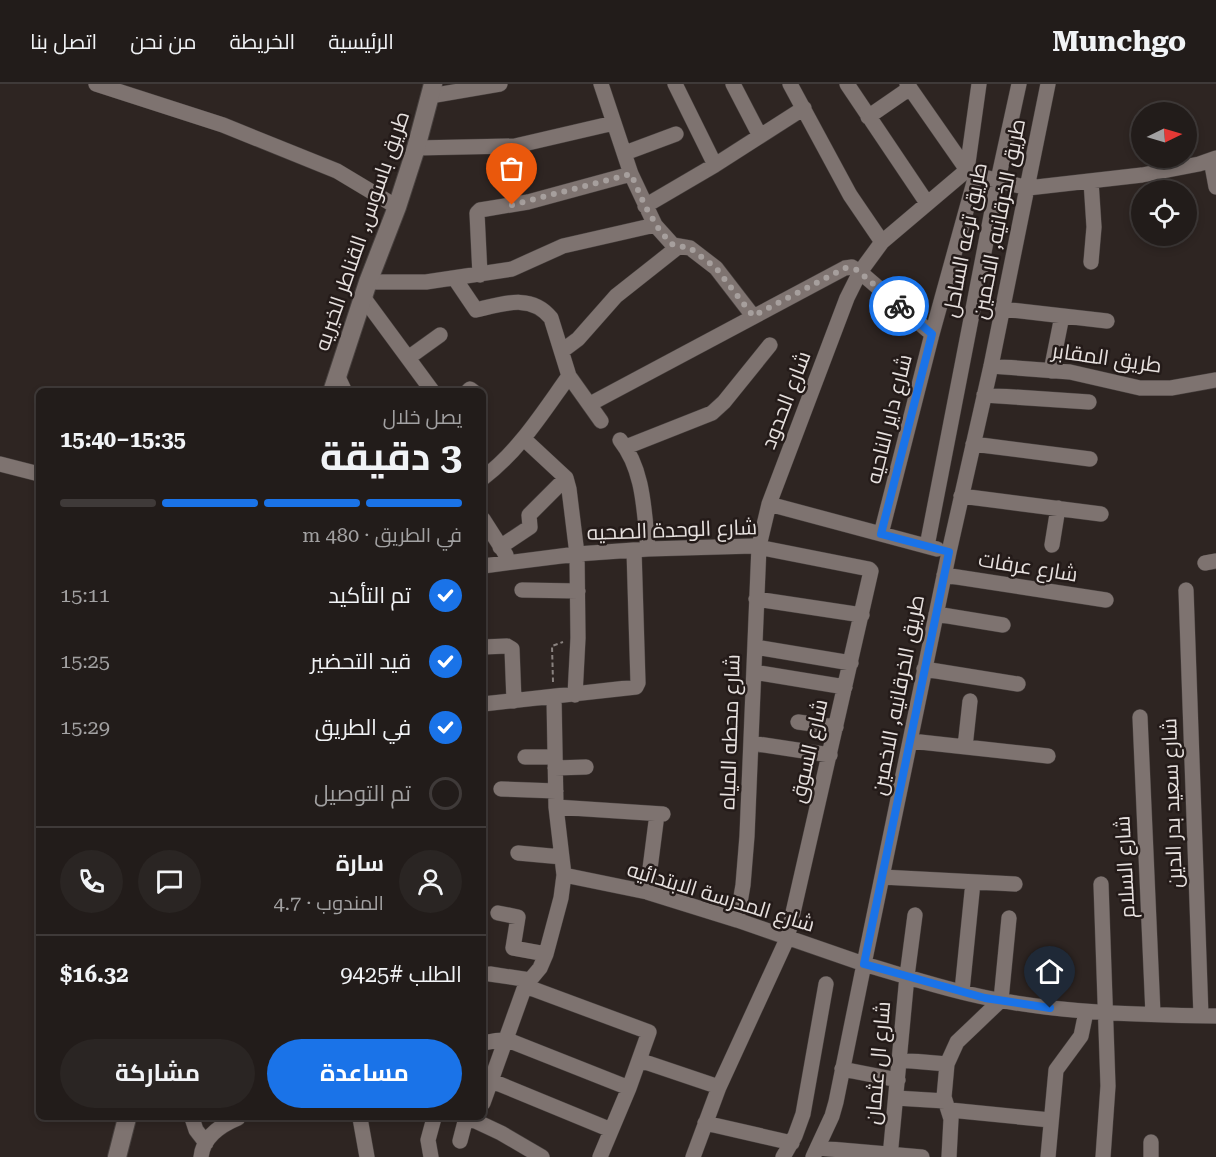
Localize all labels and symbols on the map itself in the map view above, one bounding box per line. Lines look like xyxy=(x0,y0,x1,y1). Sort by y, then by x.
north arrow xyxy=(1131,102,1197,168)
street label: طريق باسوس, القناطر الخيريه xyxy=(310,108,415,354)
street label: طريق الخرقانيه, الاخمين xyxy=(968,117,1031,321)
pin xyxy=(486,143,537,205)
street label: طريق ترعه الساحل xyxy=(938,161,993,320)
courier xyxy=(869,276,929,336)
street label: طريق المقابر xyxy=(1050,338,1163,379)
street label: شارع الحدود xyxy=(756,348,818,453)
street label: شارع داير الناحيه xyxy=(861,352,919,487)
street label: شارع الوحدة الصحيه xyxy=(586,515,758,547)
street label: شارع عرفات xyxy=(976,547,1079,589)
street label: طريق الخرقانيه, الاخمين xyxy=(867,593,930,797)
street label: شارع محطه المياه xyxy=(715,654,747,810)
street label: شارع السوق xyxy=(785,697,835,806)
street label: شارع سعيد بدر الدين xyxy=(1157,718,1189,888)
street label: شارع السلام xyxy=(1110,815,1142,919)
street label: شارع المدرسة الابتدائيه xyxy=(624,857,818,939)
pin xyxy=(1024,946,1075,1008)
street label: شارع ال عثمان xyxy=(861,1000,897,1126)

